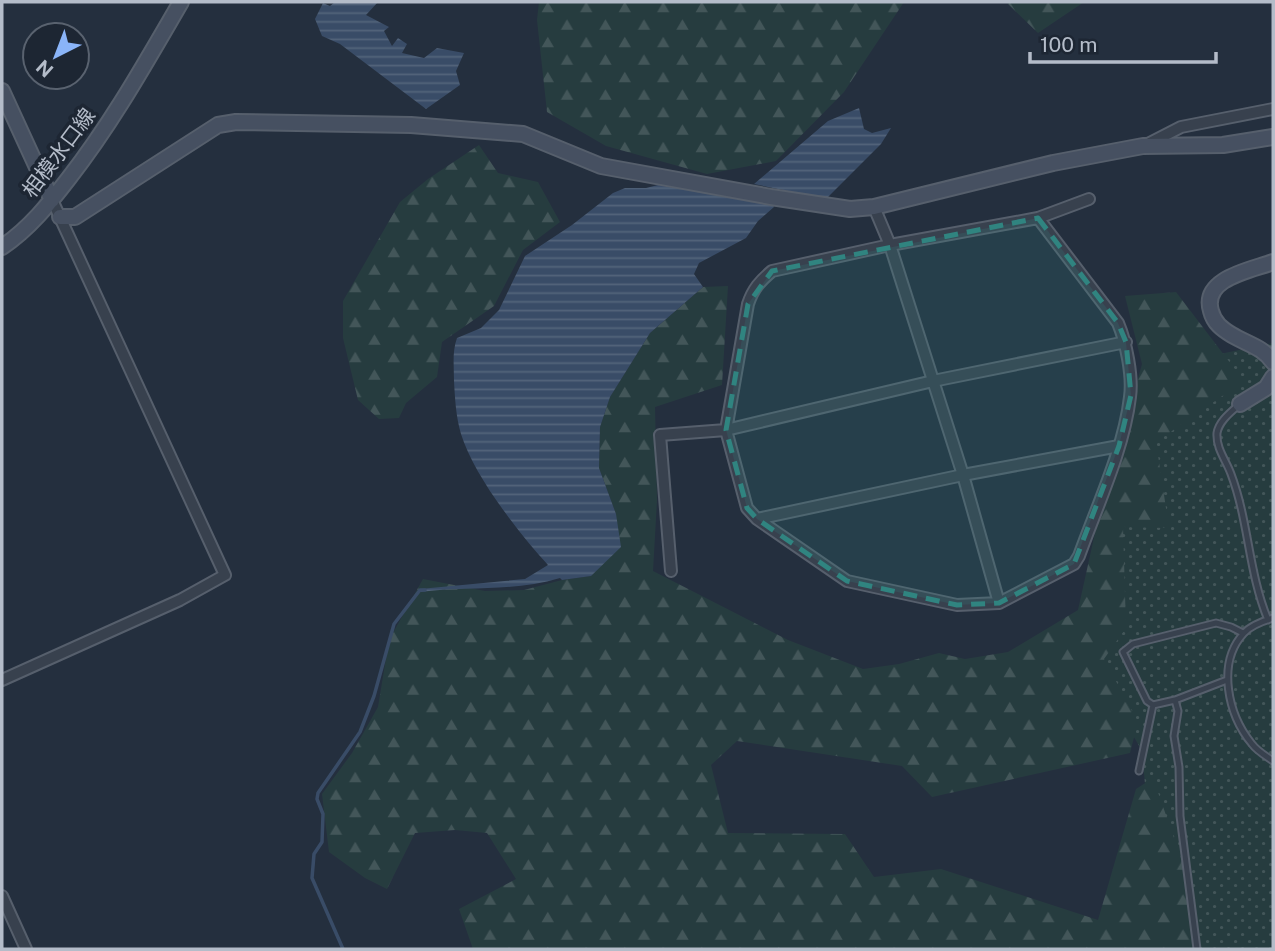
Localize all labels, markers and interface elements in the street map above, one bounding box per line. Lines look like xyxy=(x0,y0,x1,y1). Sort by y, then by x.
north arrow xyxy=(21,21,91,91)
scale bar xyxy=(1030,21,1216,65)
text: 100 m xyxy=(1040,32,1097,57)
text: N xyxy=(32,55,58,82)
street label: 相模水口線 xyxy=(17,103,100,202)

